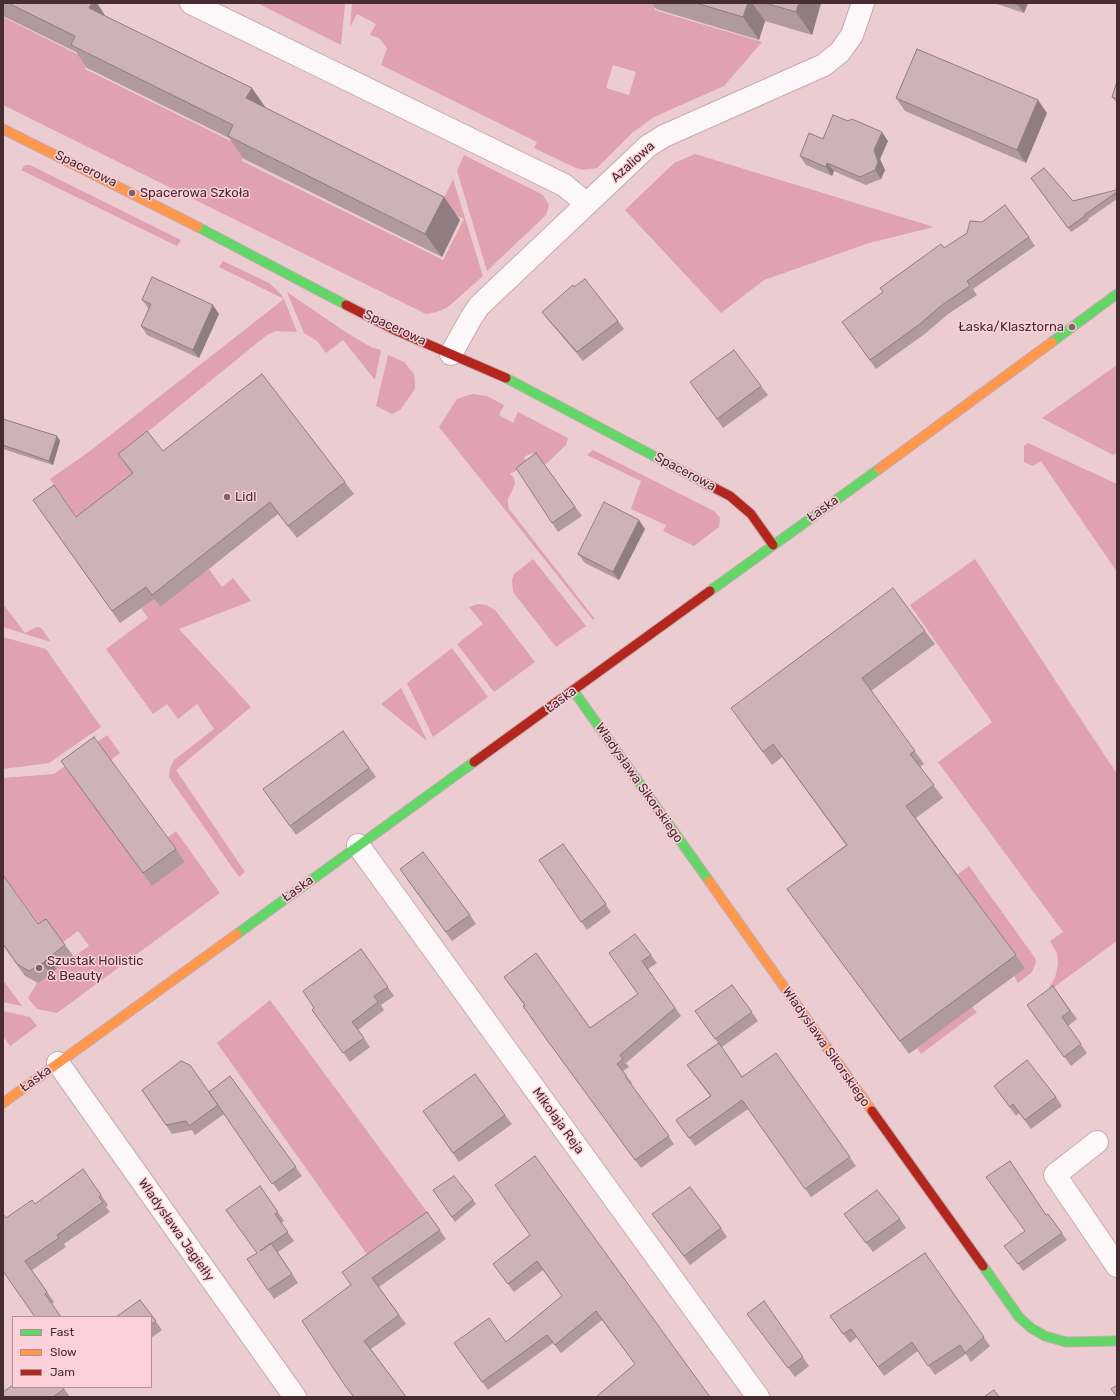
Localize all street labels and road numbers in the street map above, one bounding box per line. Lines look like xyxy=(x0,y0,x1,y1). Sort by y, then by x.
street label: Azaliowa xyxy=(608,138,658,186)
street label: Spacerowa xyxy=(52,147,120,191)
street label: Spacerowa xyxy=(361,307,429,349)
street label: Spacerowa xyxy=(652,449,718,495)
street label: Łaska xyxy=(804,492,842,526)
street label: Łaska xyxy=(542,683,580,717)
street label: Władysława Sikorskiego xyxy=(592,720,686,846)
street label: Łaska xyxy=(279,872,317,906)
street label: Władysława Sikorskiego xyxy=(779,984,873,1110)
street label: Łaska xyxy=(17,1062,55,1096)
street label: Mikołaja Reja xyxy=(529,1085,587,1157)
street label: Władysława Jagiełły xyxy=(135,1176,217,1284)

